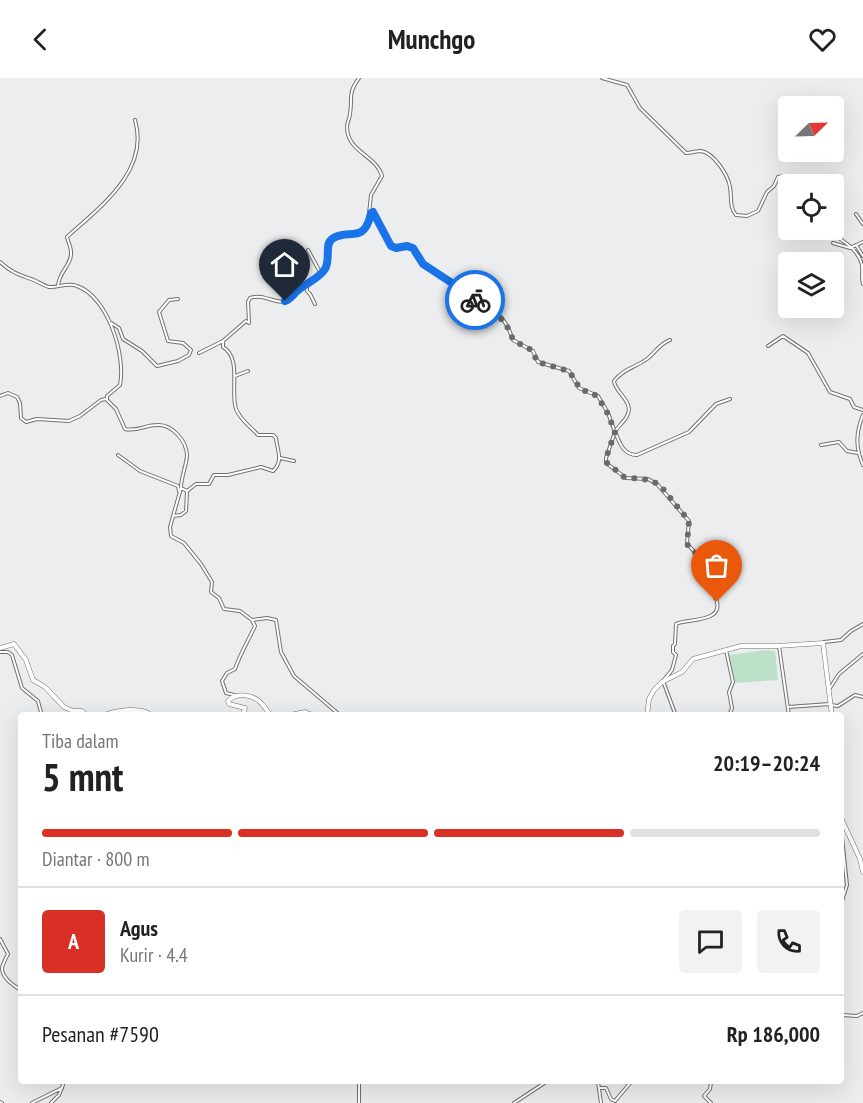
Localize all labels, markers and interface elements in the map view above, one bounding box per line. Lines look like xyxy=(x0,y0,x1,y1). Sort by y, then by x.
text: Munchgo xyxy=(388,22,475,56)
icon: back xyxy=(24,23,57,56)
icon: heart xyxy=(806,23,839,56)
north arrow xyxy=(778,96,844,162)
map controls xyxy=(778,96,844,318)
button: locate xyxy=(778,174,844,240)
pin xyxy=(259,239,310,301)
icon: home xyxy=(268,248,301,281)
button: layers xyxy=(778,252,844,318)
courier xyxy=(445,270,505,330)
icon: bike xyxy=(459,284,492,317)
pin xyxy=(691,540,742,602)
icon: bag xyxy=(700,549,733,582)
text: Tiba dalam xyxy=(42,728,119,754)
text: 20:19–20:24 xyxy=(713,749,820,777)
text: 5 mnt xyxy=(42,751,123,802)
text: Diantar · 800 m xyxy=(42,846,150,872)
button: chat xyxy=(679,910,742,973)
button: phone xyxy=(757,910,820,973)
text: Agus xyxy=(120,914,158,942)
text: A xyxy=(68,927,79,955)
text: Kurir · 4.4 xyxy=(120,942,188,968)
text: Pesanan #7590 xyxy=(42,1020,159,1048)
text: Rp 186,000 xyxy=(727,1020,820,1048)

